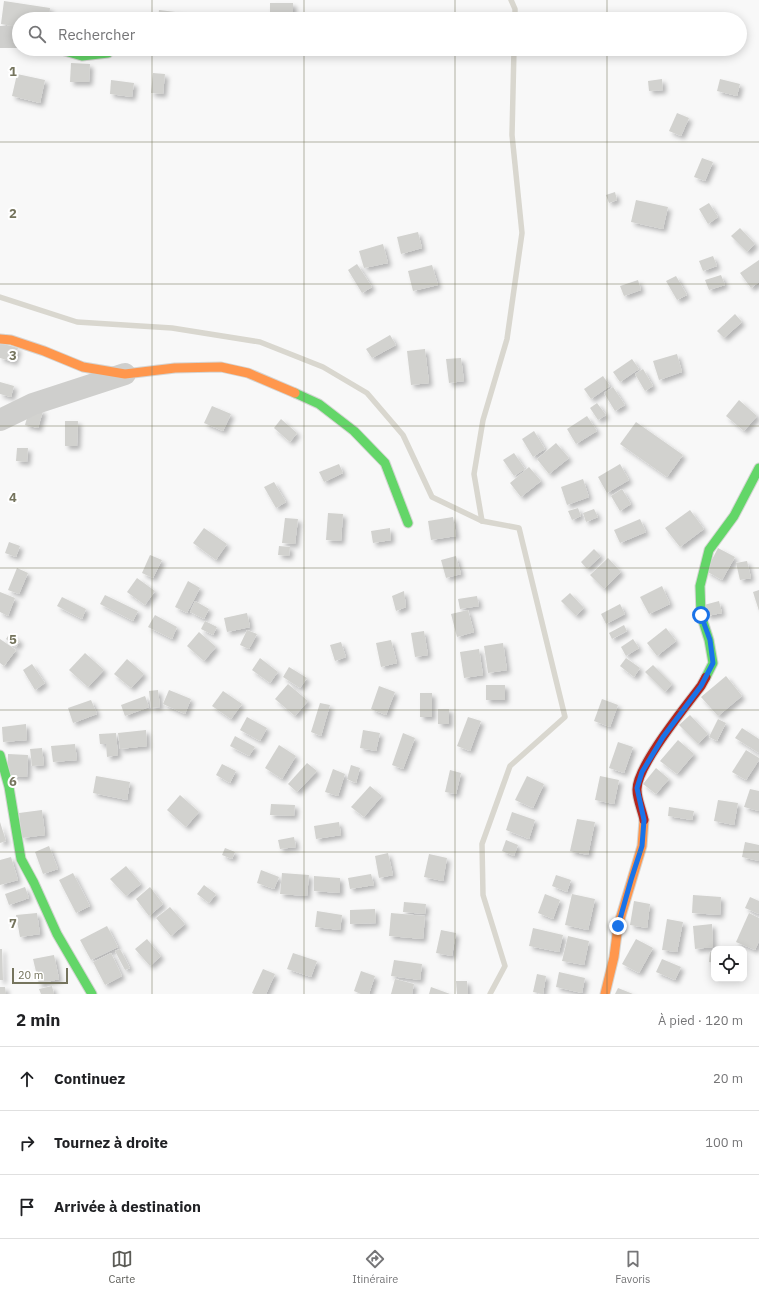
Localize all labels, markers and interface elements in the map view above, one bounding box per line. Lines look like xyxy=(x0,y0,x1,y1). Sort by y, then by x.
search box xyxy=(12,12,747,56)
icon: search xyxy=(26,23,48,45)
text: Rechercher xyxy=(58,25,135,44)
text: 1 xyxy=(9,63,17,80)
text: 2 xyxy=(9,205,17,222)
text: 3 xyxy=(9,347,17,364)
text: 4 xyxy=(9,489,17,506)
route start xyxy=(692,606,710,624)
text: 5 xyxy=(9,631,17,648)
text: 6 xyxy=(9,773,17,790)
text: 7 xyxy=(9,915,17,932)
route end xyxy=(609,917,627,935)
map controls xyxy=(711,946,747,982)
button: locate xyxy=(711,946,747,982)
scale bar xyxy=(12,966,68,985)
text: 20 m xyxy=(18,968,43,982)
text: 2 min xyxy=(16,1009,60,1031)
text: À pied · 120 m xyxy=(658,1012,743,1029)
icon: ahead xyxy=(16,1068,38,1090)
text: Continuez xyxy=(54,1069,125,1088)
text: 20 m xyxy=(713,1070,743,1087)
icon: right xyxy=(16,1132,38,1154)
text: Tournez à droite xyxy=(54,1133,168,1152)
text: 100 m xyxy=(705,1134,743,1151)
icon: arrive xyxy=(16,1196,38,1218)
text: Arrivée à destination xyxy=(54,1197,201,1216)
tab: Carte xyxy=(109,1248,135,1286)
tab: Itinéraire xyxy=(352,1248,398,1286)
tab: Favoris xyxy=(615,1248,650,1286)

